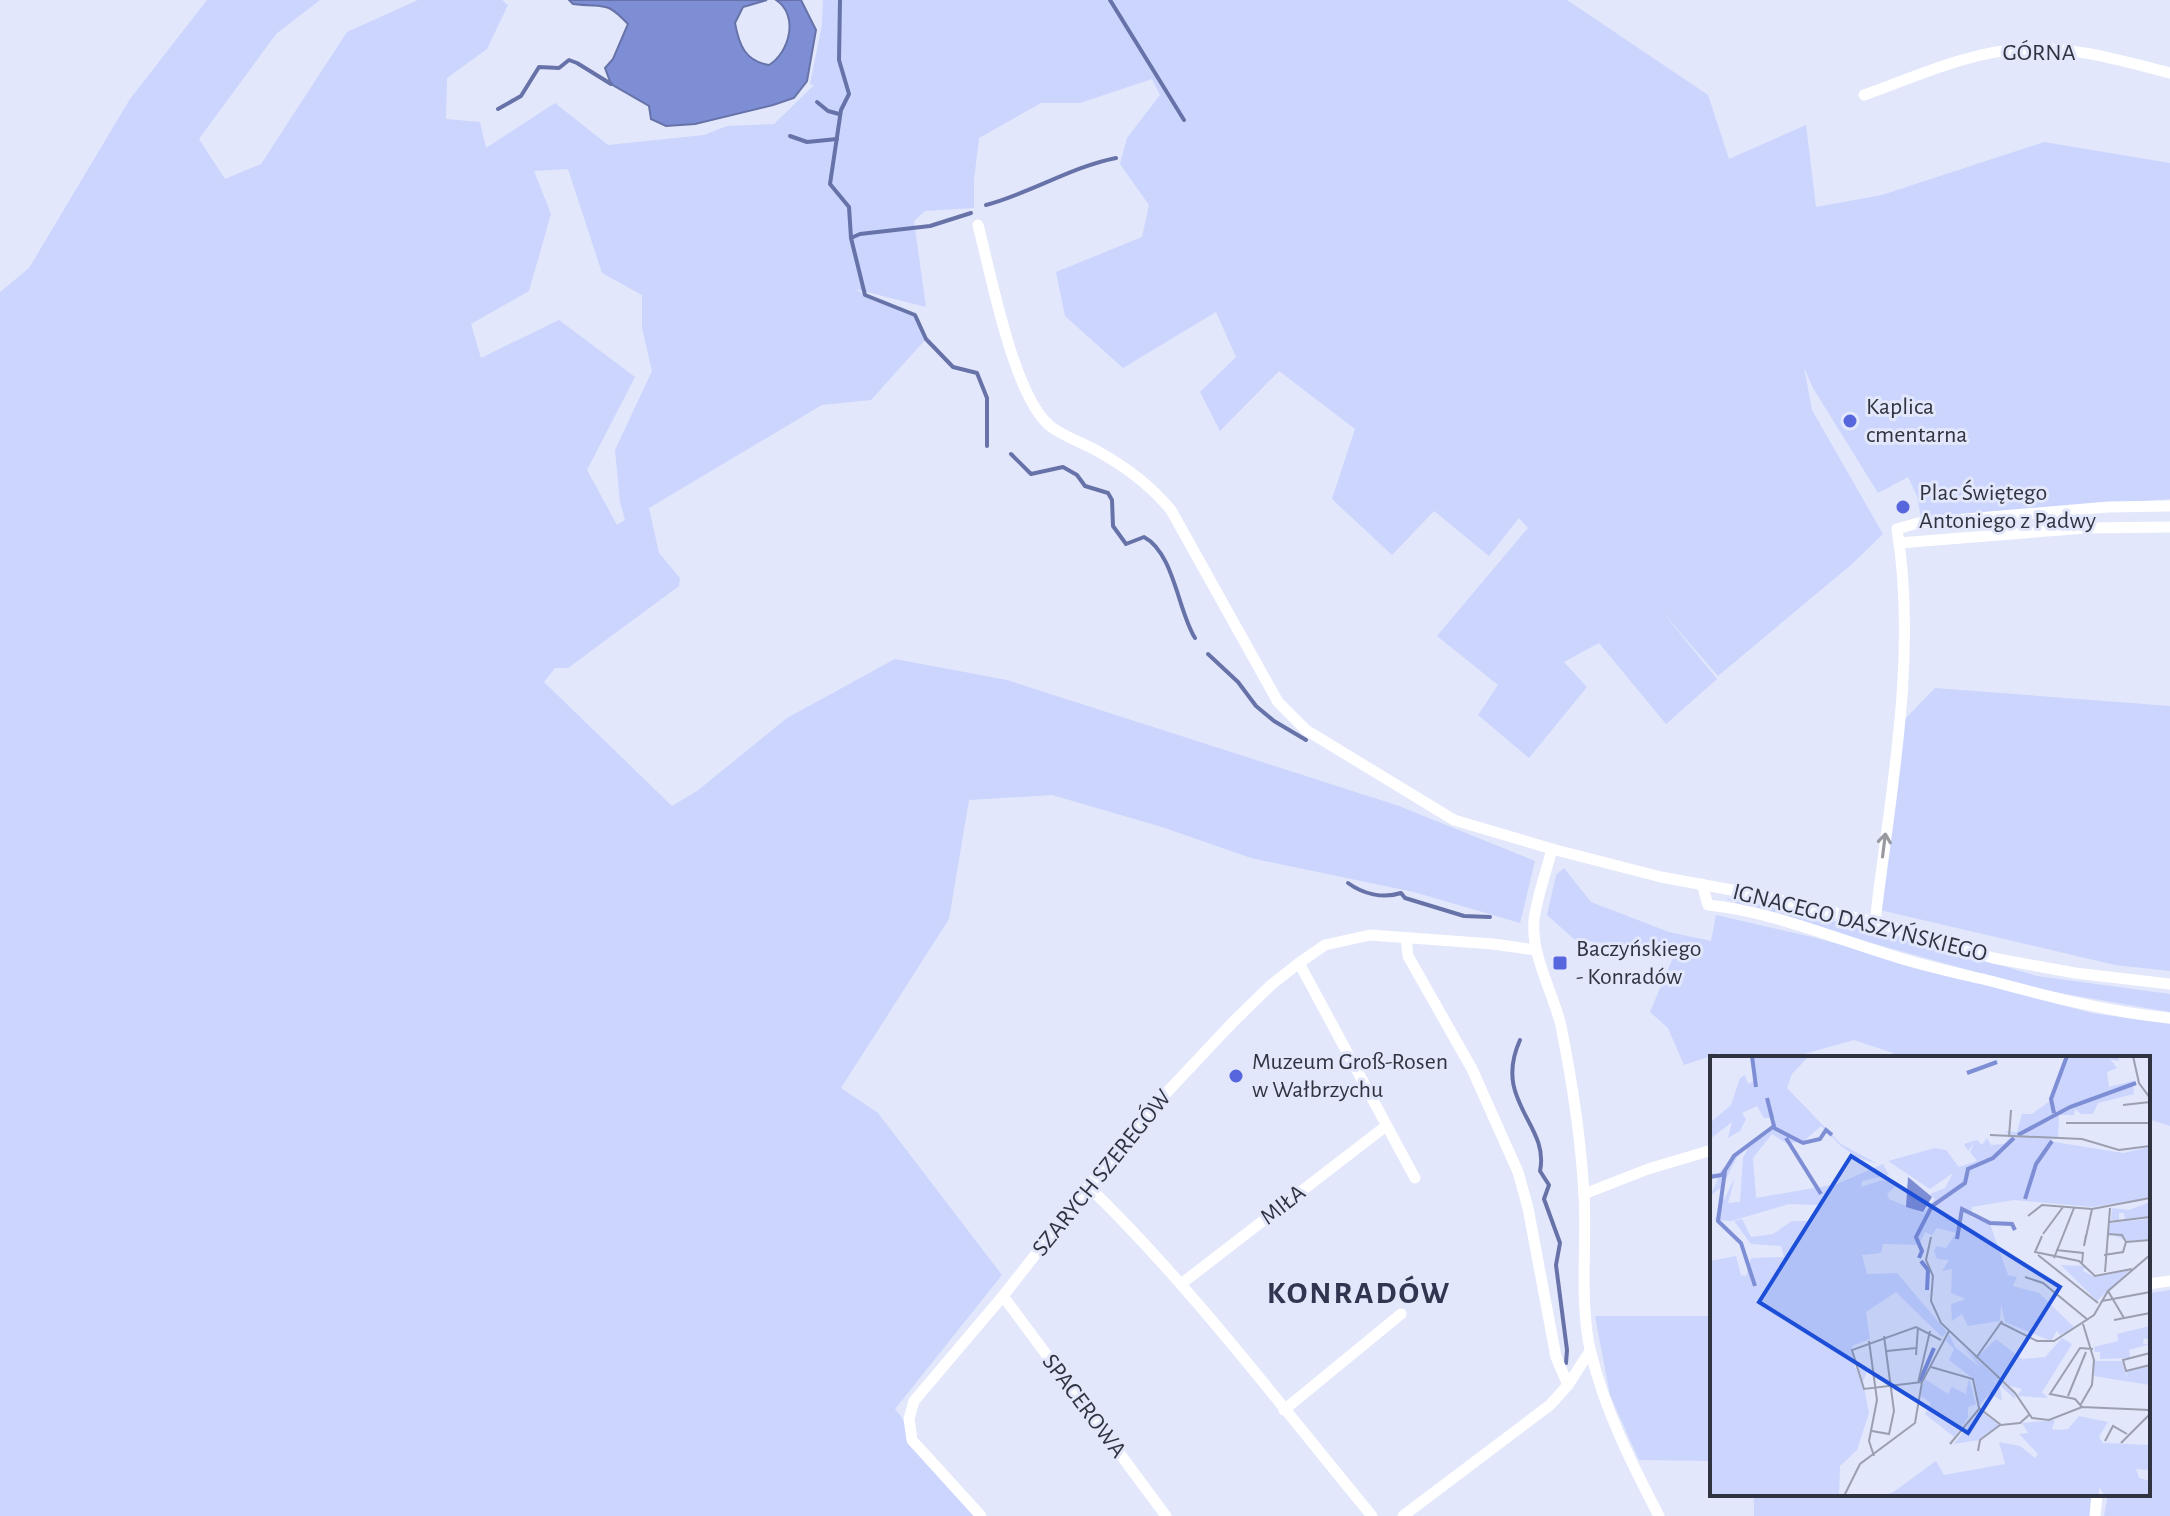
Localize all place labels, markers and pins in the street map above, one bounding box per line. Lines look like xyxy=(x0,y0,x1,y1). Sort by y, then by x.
place label: Kaplica cmentarna xyxy=(1866,395,1967,447)
marker: Kaplica cmentarna xyxy=(1841,412,1859,430)
place label: Plac Świętego Antoniego z Padwy xyxy=(1919,479,2096,533)
marker: Plac Świętego Antoniego z Padwy xyxy=(1894,498,1912,516)
place label: Baczyńskiego - Konradów xyxy=(1576,937,1702,989)
marker: Baczyńskiego - Konradów xyxy=(1551,954,1569,972)
place label: Muzeum Groß-Rosen w Wałbrzychu xyxy=(1252,1050,1448,1102)
marker: Muzeum Groß-Rosen w Wałbrzychu xyxy=(1227,1067,1245,1085)

